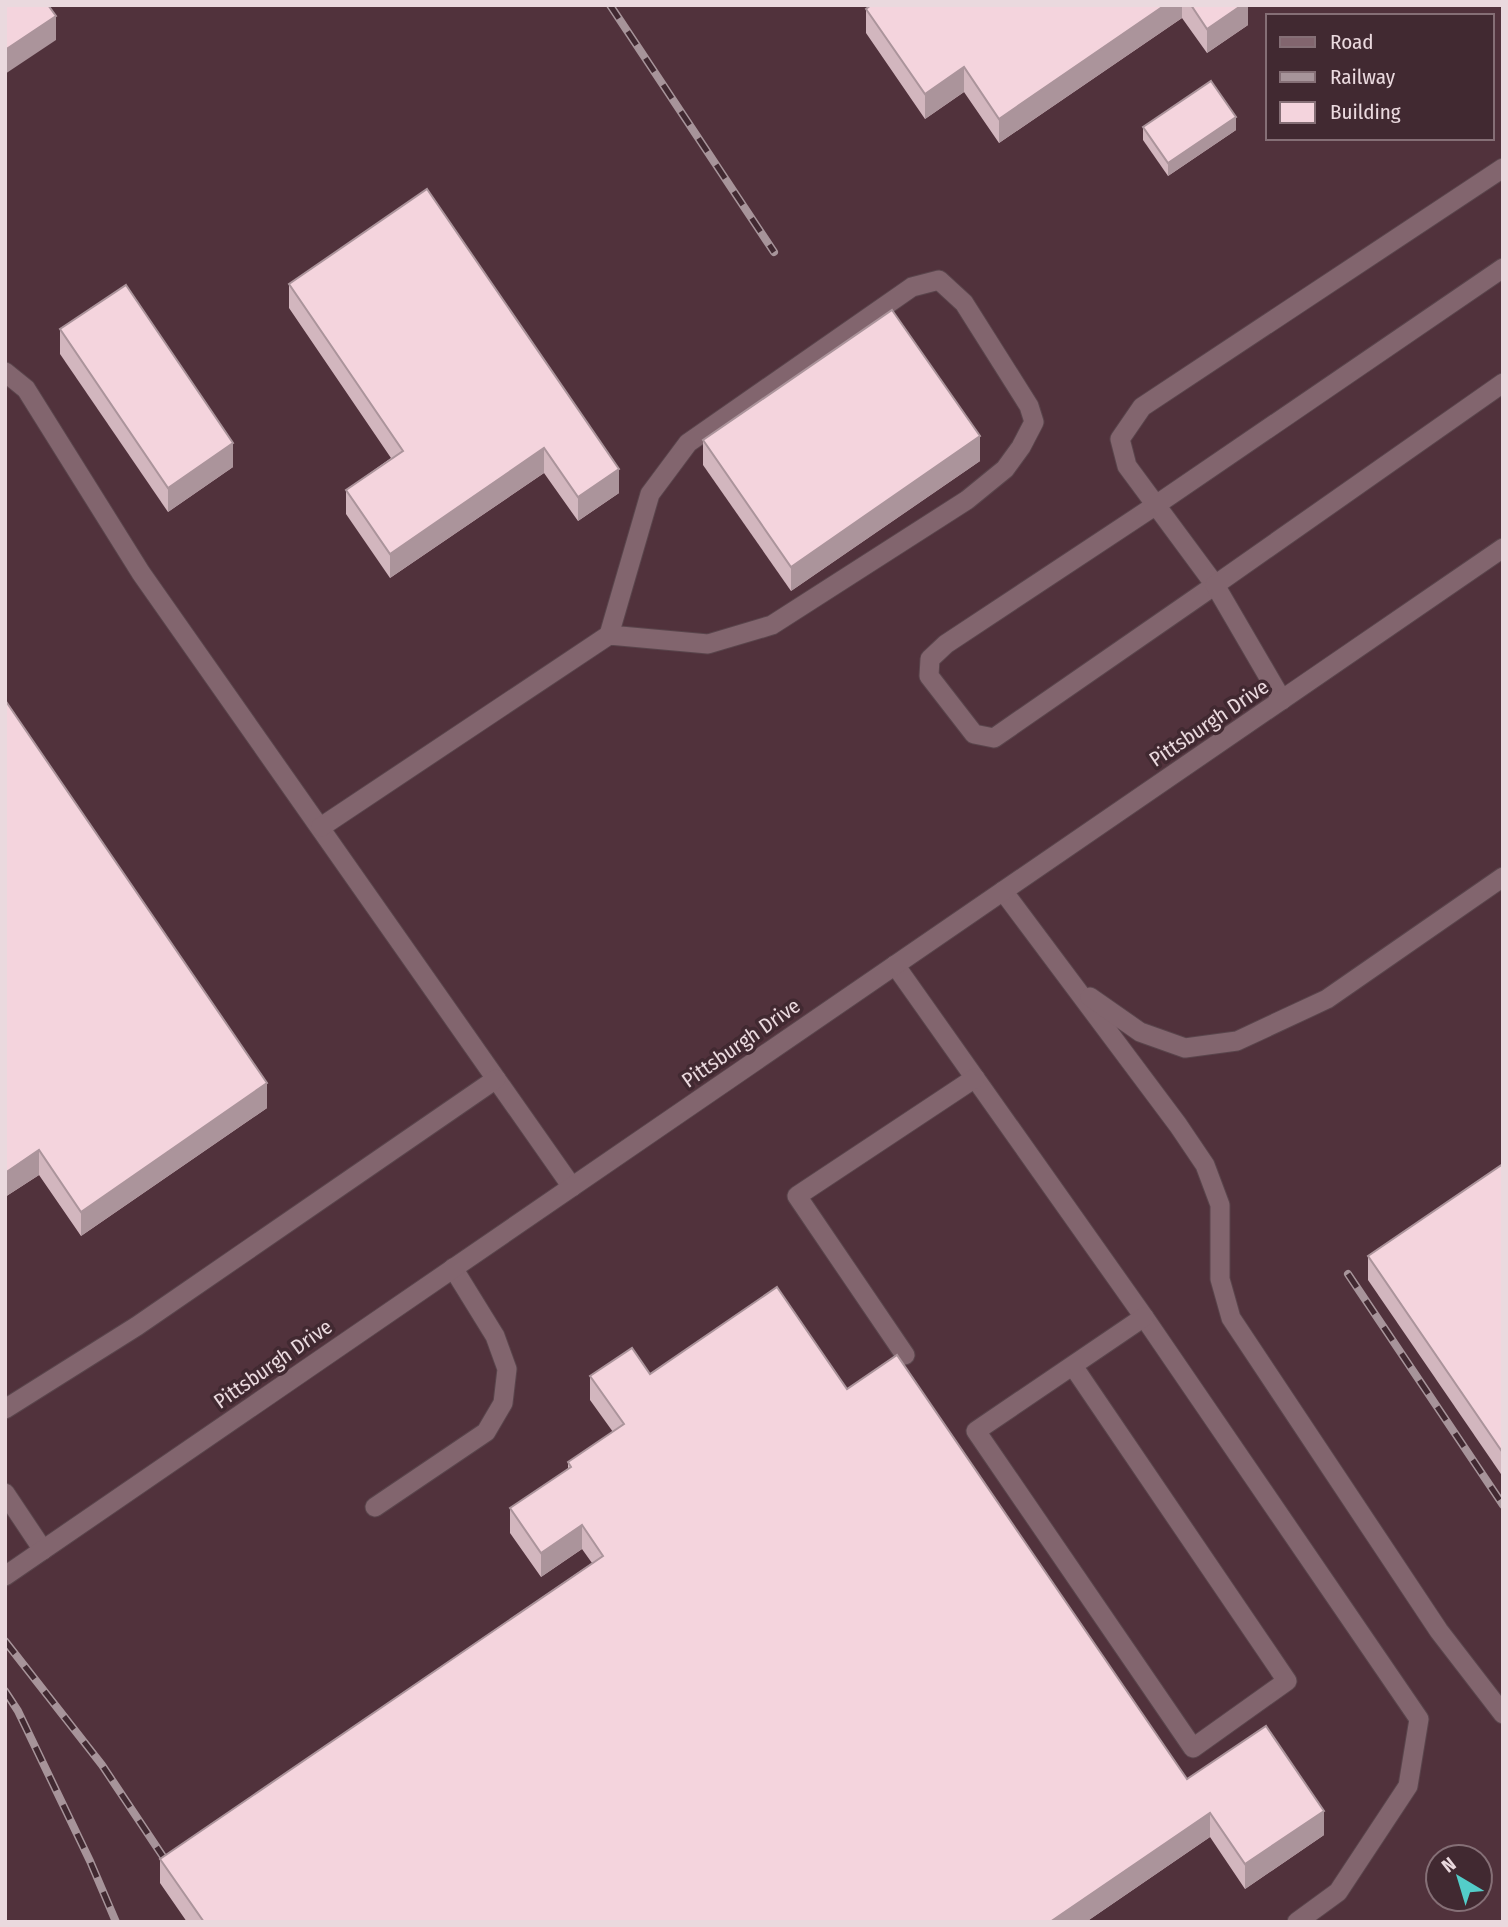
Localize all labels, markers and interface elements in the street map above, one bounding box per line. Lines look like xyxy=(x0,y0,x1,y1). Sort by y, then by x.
legend xyxy=(1266,14,1494,140)
text: Road xyxy=(1330,29,1374,55)
text: Railway xyxy=(1330,64,1396,90)
text: Building xyxy=(1330,99,1401,125)
street label: Pittsburgh Drive xyxy=(1144,673,1274,773)
street label: Pittsburgh Drive xyxy=(677,993,805,1093)
street label: Pittsburgh Drive xyxy=(209,1314,337,1414)
north arrow xyxy=(1424,1843,1494,1913)
text: N xyxy=(1437,1852,1460,1878)

